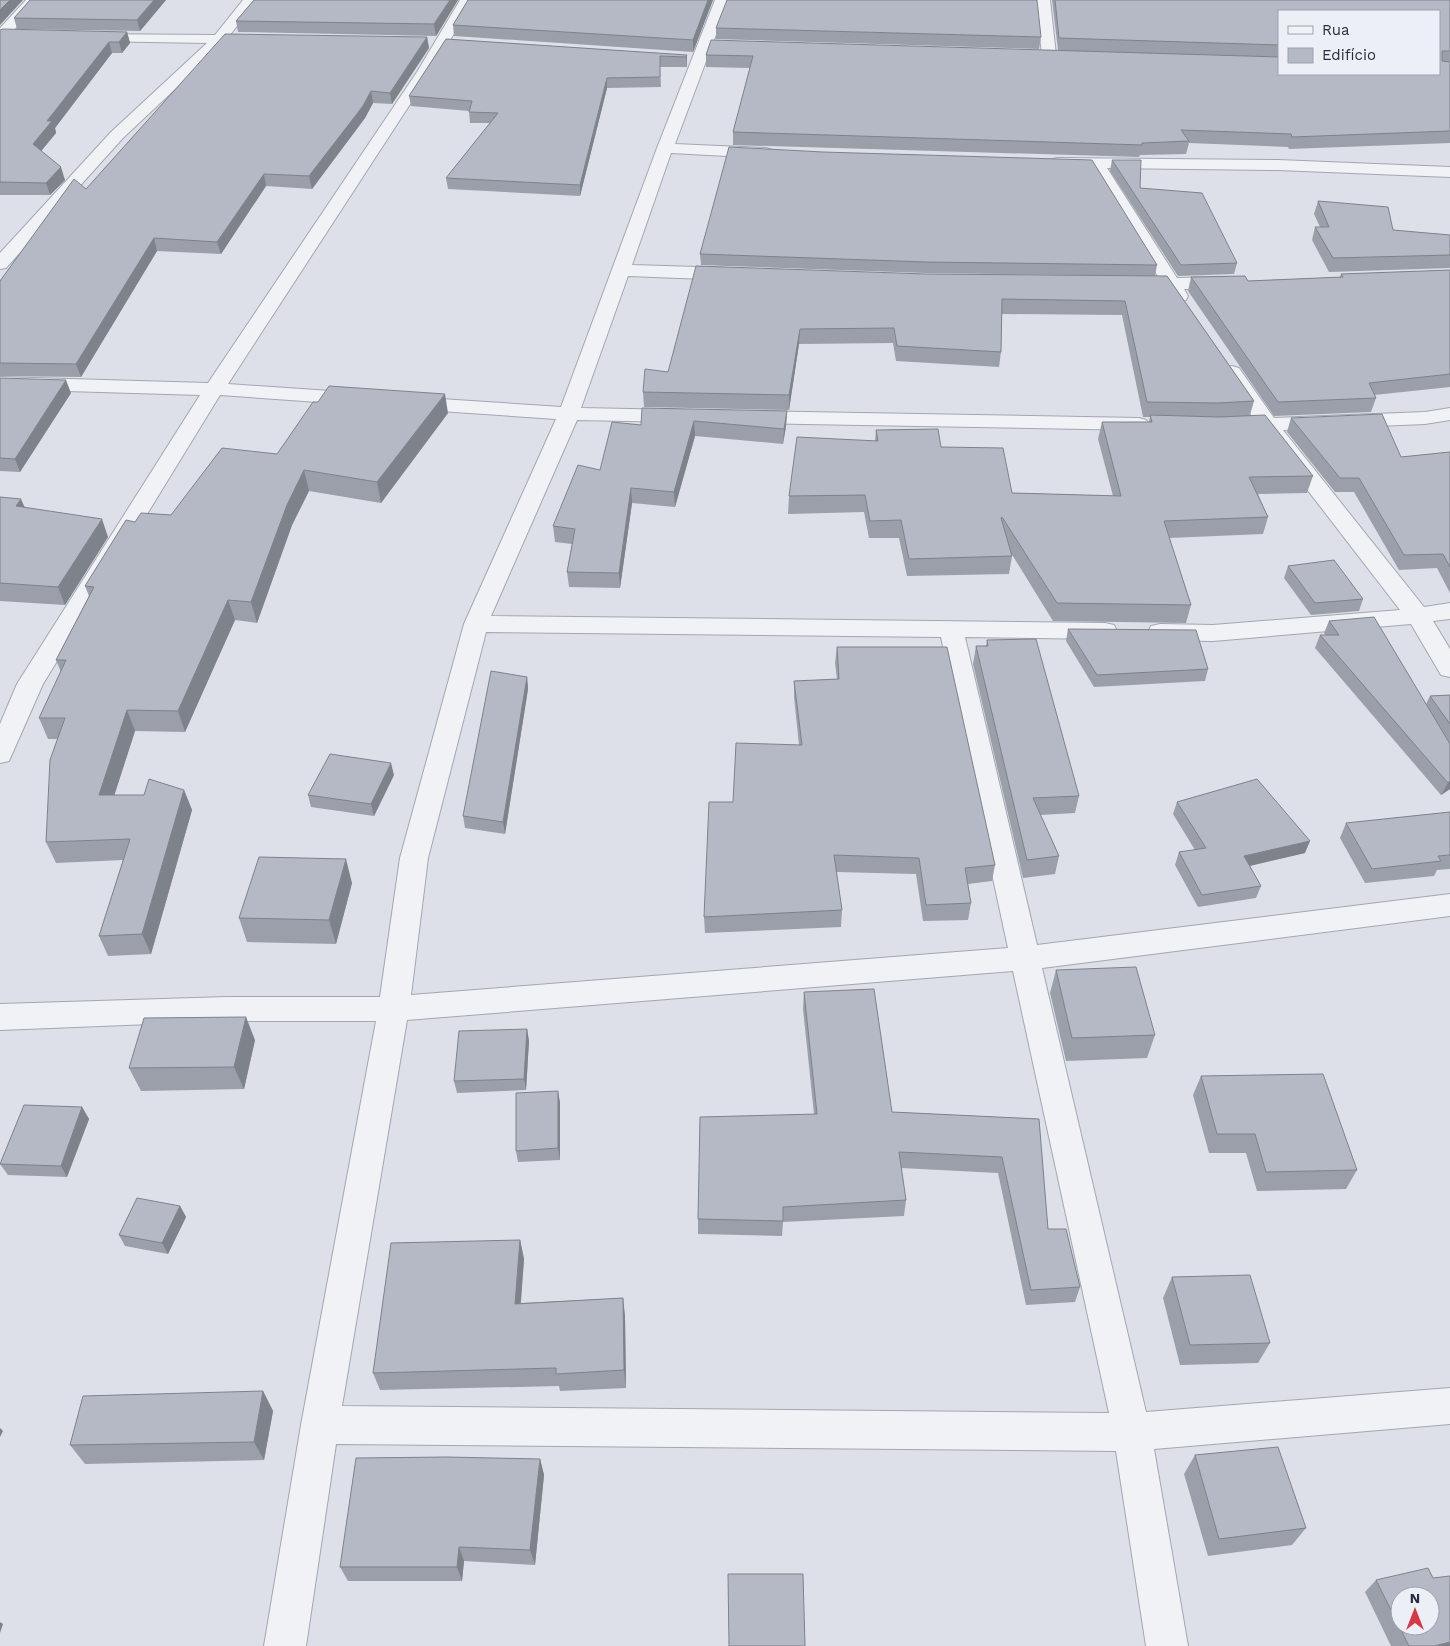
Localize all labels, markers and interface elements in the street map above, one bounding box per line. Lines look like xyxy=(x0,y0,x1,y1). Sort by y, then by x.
legend xyxy=(1278,10,1440,75)
text: Rua xyxy=(1322,21,1350,39)
text: Edifício xyxy=(1322,46,1376,64)
north arrow xyxy=(1390,1586,1440,1636)
text: N xyxy=(1410,1590,1420,1606)

